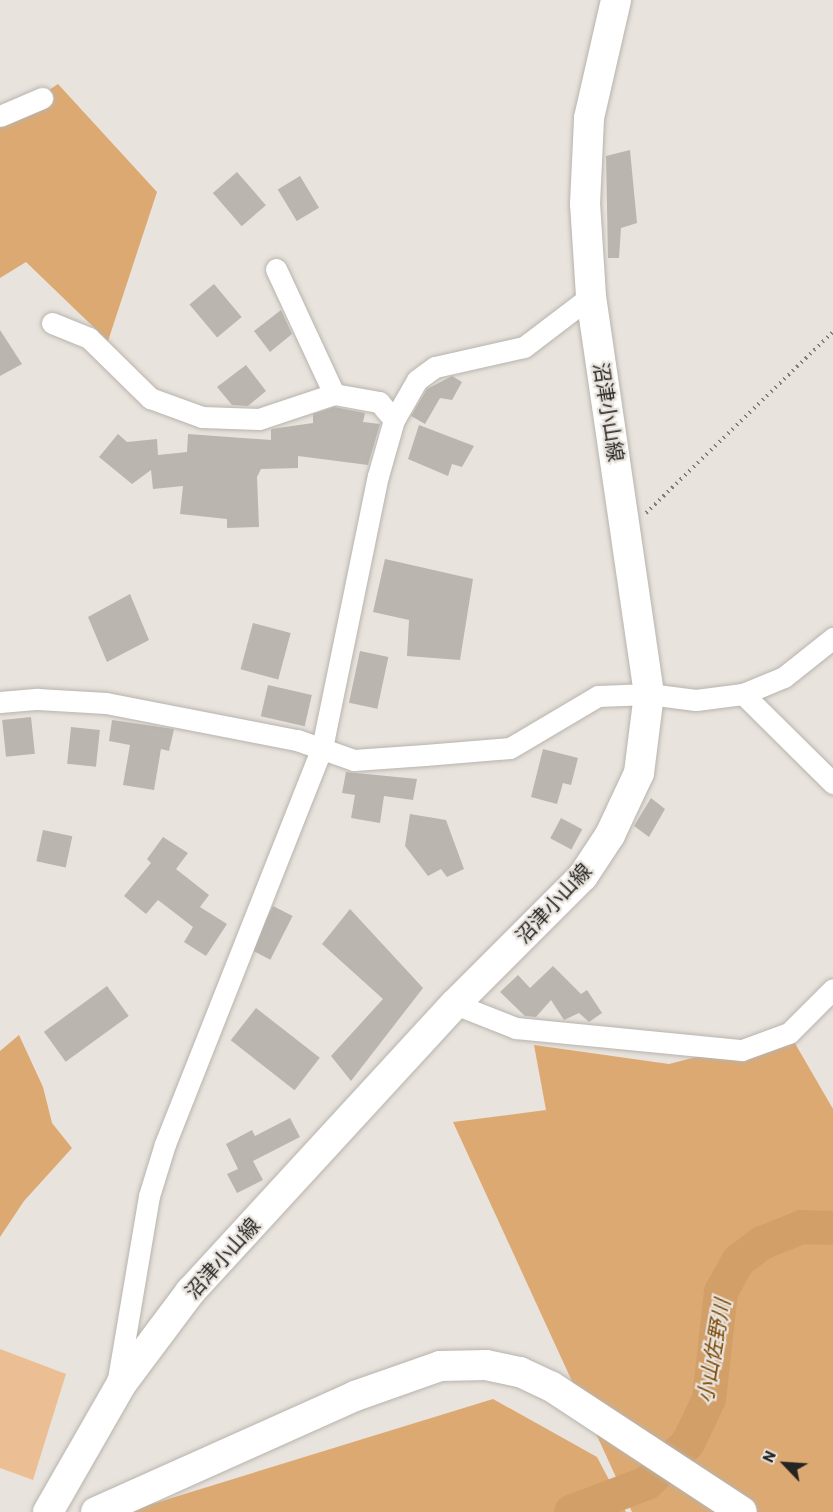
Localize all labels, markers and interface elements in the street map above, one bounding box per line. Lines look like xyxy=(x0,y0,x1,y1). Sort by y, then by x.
street label: 沼津小山線 xyxy=(589,361,629,463)
street label: 沼津小山線 xyxy=(510,858,596,948)
street label: 沼津小山線 xyxy=(180,1213,264,1303)
water label: 小山佐野川 xyxy=(691,1297,735,1405)
north arrow xyxy=(755,1434,815,1494)
text: N xyxy=(757,1447,779,1465)

